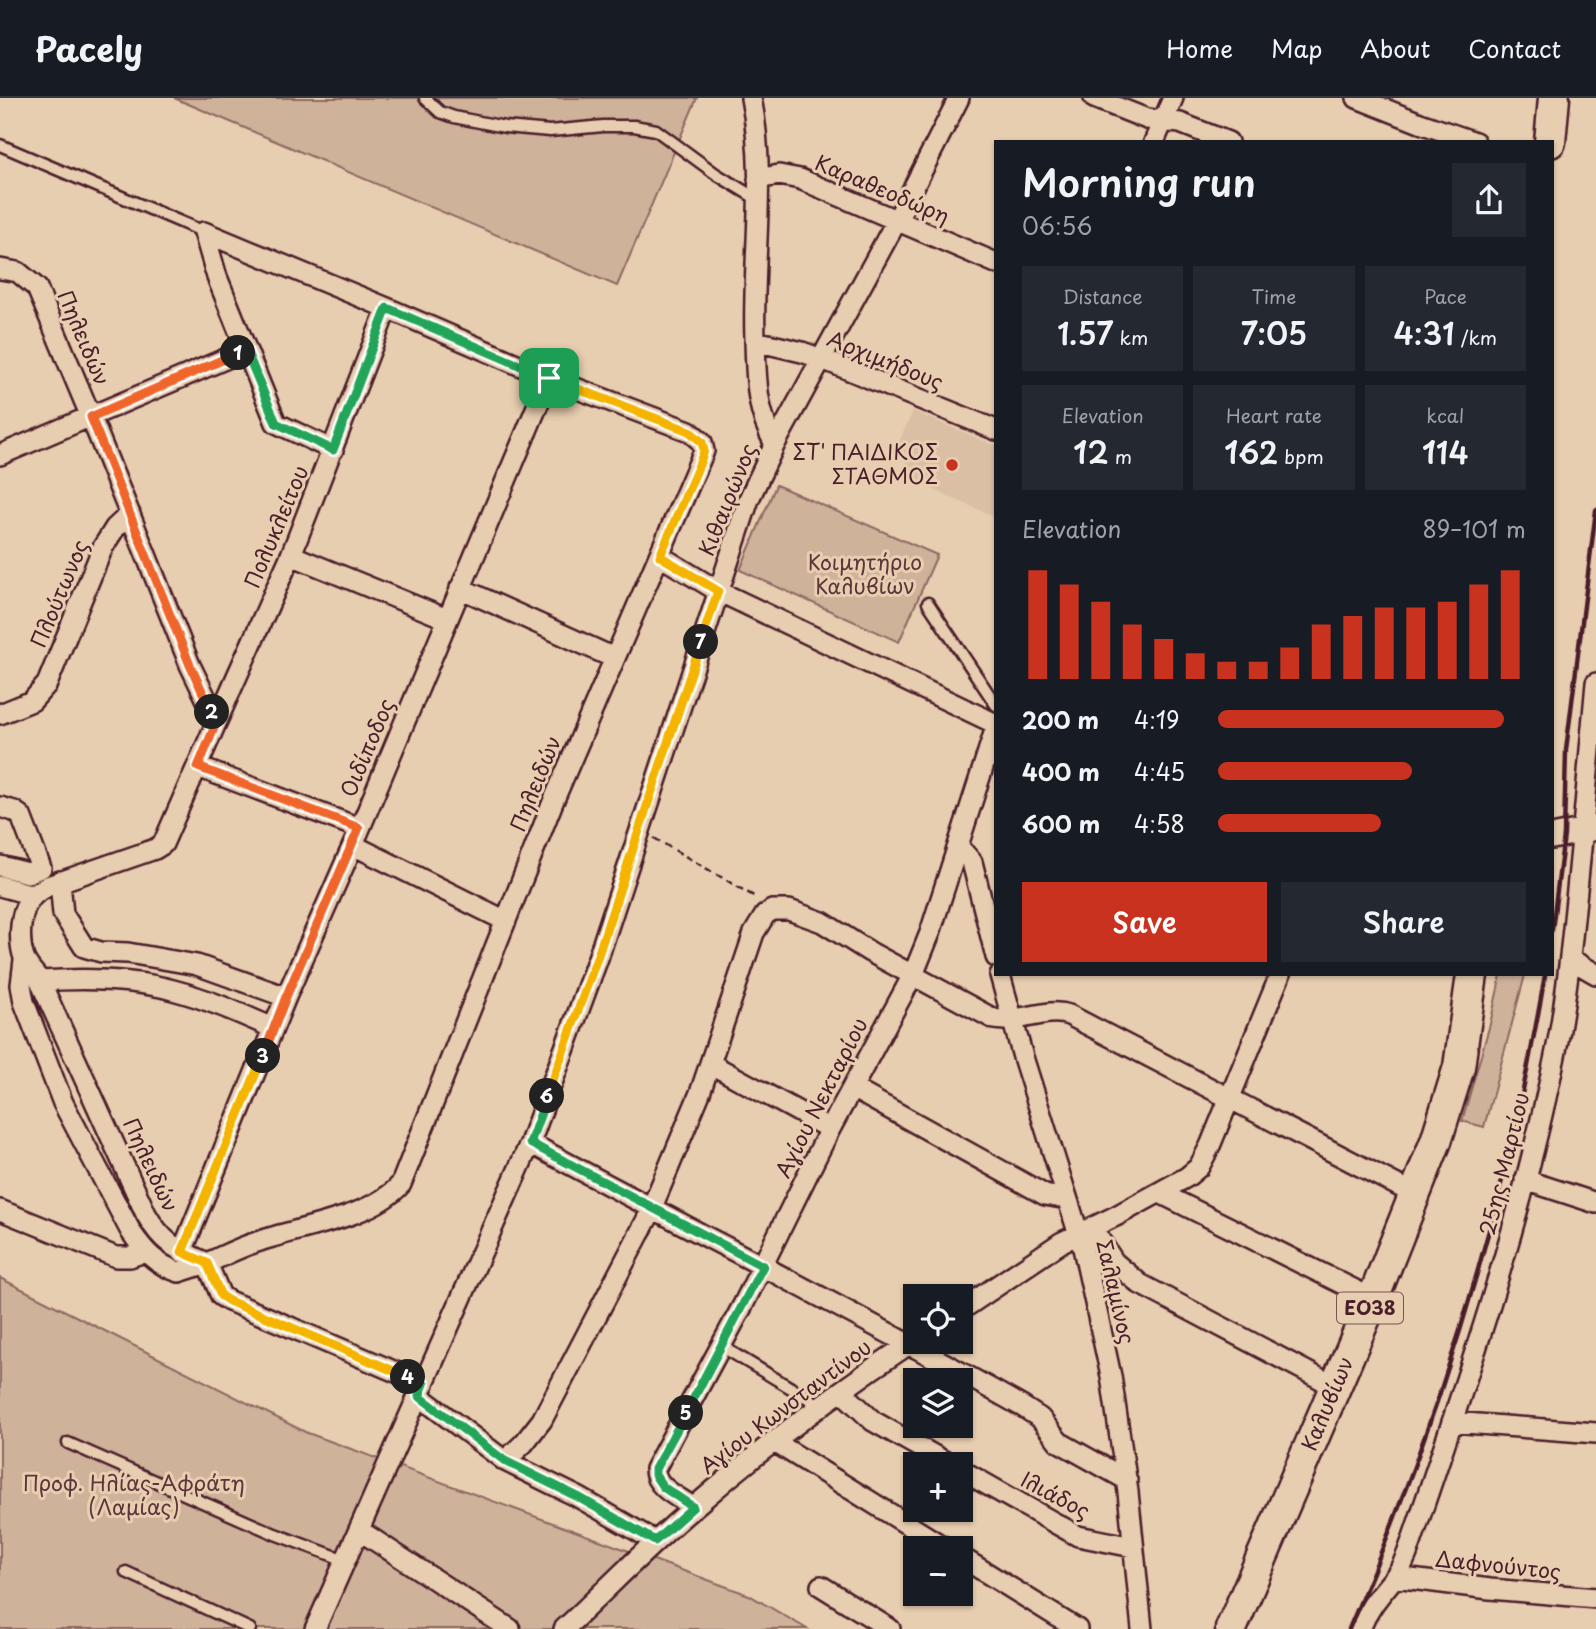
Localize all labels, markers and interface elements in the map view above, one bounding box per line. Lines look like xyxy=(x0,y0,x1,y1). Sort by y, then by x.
text: Pacely xyxy=(35,23,143,73)
text: Home xyxy=(1166,30,1233,66)
text: Map xyxy=(1271,30,1322,66)
text: About xyxy=(1360,30,1430,66)
text: Contact xyxy=(1468,30,1561,66)
street label: Καραθεοδώρη xyxy=(811,145,955,231)
text: Morning run xyxy=(1022,153,1256,210)
button: share xyxy=(1452,163,1526,237)
text: 06:56 xyxy=(1022,208,1092,243)
text: Distance xyxy=(1063,282,1143,310)
text: Time xyxy=(1252,282,1296,310)
text: Pace xyxy=(1424,282,1467,310)
street label: Πηλειδών xyxy=(50,285,119,390)
text: 1.57 xyxy=(1057,310,1113,355)
text: 7:05 xyxy=(1241,310,1307,355)
text: 4:31 xyxy=(1394,310,1455,355)
street label: Αρχιμήδους xyxy=(823,321,949,397)
text: km xyxy=(1113,323,1148,351)
text: /km xyxy=(1455,323,1497,351)
pin: 1 xyxy=(220,336,256,370)
text: 1 xyxy=(233,338,242,366)
pin xyxy=(519,348,579,408)
icon: arrive xyxy=(530,359,568,397)
text: Elevation xyxy=(1062,401,1144,429)
text: Heart rate xyxy=(1226,401,1322,429)
text: kcal xyxy=(1426,401,1464,429)
text: 12 xyxy=(1073,429,1109,474)
text: 162 xyxy=(1224,429,1278,474)
text: 114 xyxy=(1422,429,1469,474)
place label: ΣΤ' ΠΑΙΔΙΚΟΣ ΣΤΑΘΜΟΣ xyxy=(793,435,938,491)
street label: Κιθαιρώνος xyxy=(689,438,763,560)
text: m xyxy=(1109,442,1132,470)
text: bpm xyxy=(1278,442,1324,470)
marker: ΣΤ' ΠΑΙΔΙΚΟΣ ΣΤΑΘΜΟΣ xyxy=(944,457,960,473)
street label: Πολυκλείτου xyxy=(235,460,315,592)
text: Elevation xyxy=(1022,511,1121,546)
text: 89–101 m xyxy=(1423,511,1526,546)
street label: Πλούτωνος xyxy=(21,534,95,652)
park label: Κοιμητήριο Καλυβίων xyxy=(808,545,922,601)
pin: 7 xyxy=(684,624,718,660)
text: 7 xyxy=(695,627,706,655)
street label: Οιδίποδος xyxy=(331,693,401,801)
pin: 2 xyxy=(194,694,230,730)
text: 2 xyxy=(205,697,218,725)
text: 200 m xyxy=(1022,702,1099,737)
text: 4:19 xyxy=(1134,702,1180,737)
street label: Πηλειδών xyxy=(500,731,568,836)
text: 400 m xyxy=(1022,754,1100,789)
text: 4:45 xyxy=(1134,754,1185,789)
text: 600 m xyxy=(1022,806,1100,841)
text: 4:58 xyxy=(1134,806,1185,841)
button: Save xyxy=(1022,882,1267,962)
button: Share xyxy=(1281,882,1526,962)
street label: Αγίου Νεκταρίου xyxy=(766,1011,874,1183)
pin: 3 xyxy=(246,1038,280,1074)
text: 3 xyxy=(256,1041,269,1069)
pin: 6 xyxy=(530,1079,564,1114)
text: 6 xyxy=(540,1081,553,1109)
street label: 25ης Μαρτίου xyxy=(1470,1089,1536,1239)
street label: Πηλειδών xyxy=(116,1112,188,1216)
street label: Σαλαμίνος xyxy=(1089,1236,1144,1347)
map controls xyxy=(903,1284,973,1606)
button: locate xyxy=(903,1284,973,1354)
road number: ΕΟ38 xyxy=(1337,1292,1403,1324)
street label: Αγίου Κωνσταντίνου xyxy=(692,1330,877,1481)
street label: Καλυβίων xyxy=(1292,1351,1360,1455)
pin: 4 xyxy=(390,1360,426,1394)
text: 4 xyxy=(401,1362,414,1390)
button: layers xyxy=(903,1368,973,1438)
pin: 5 xyxy=(668,1396,704,1430)
text: 5 xyxy=(679,1398,692,1426)
button: + xyxy=(903,1452,973,1522)
street label: Ιλιάδος xyxy=(1016,1463,1096,1526)
park label: Προφ. Ηλίας-Αφράτη (Λαμίας) xyxy=(23,1466,245,1522)
button: − xyxy=(903,1536,973,1606)
street label: Δαφνούντος xyxy=(1434,1542,1563,1587)

